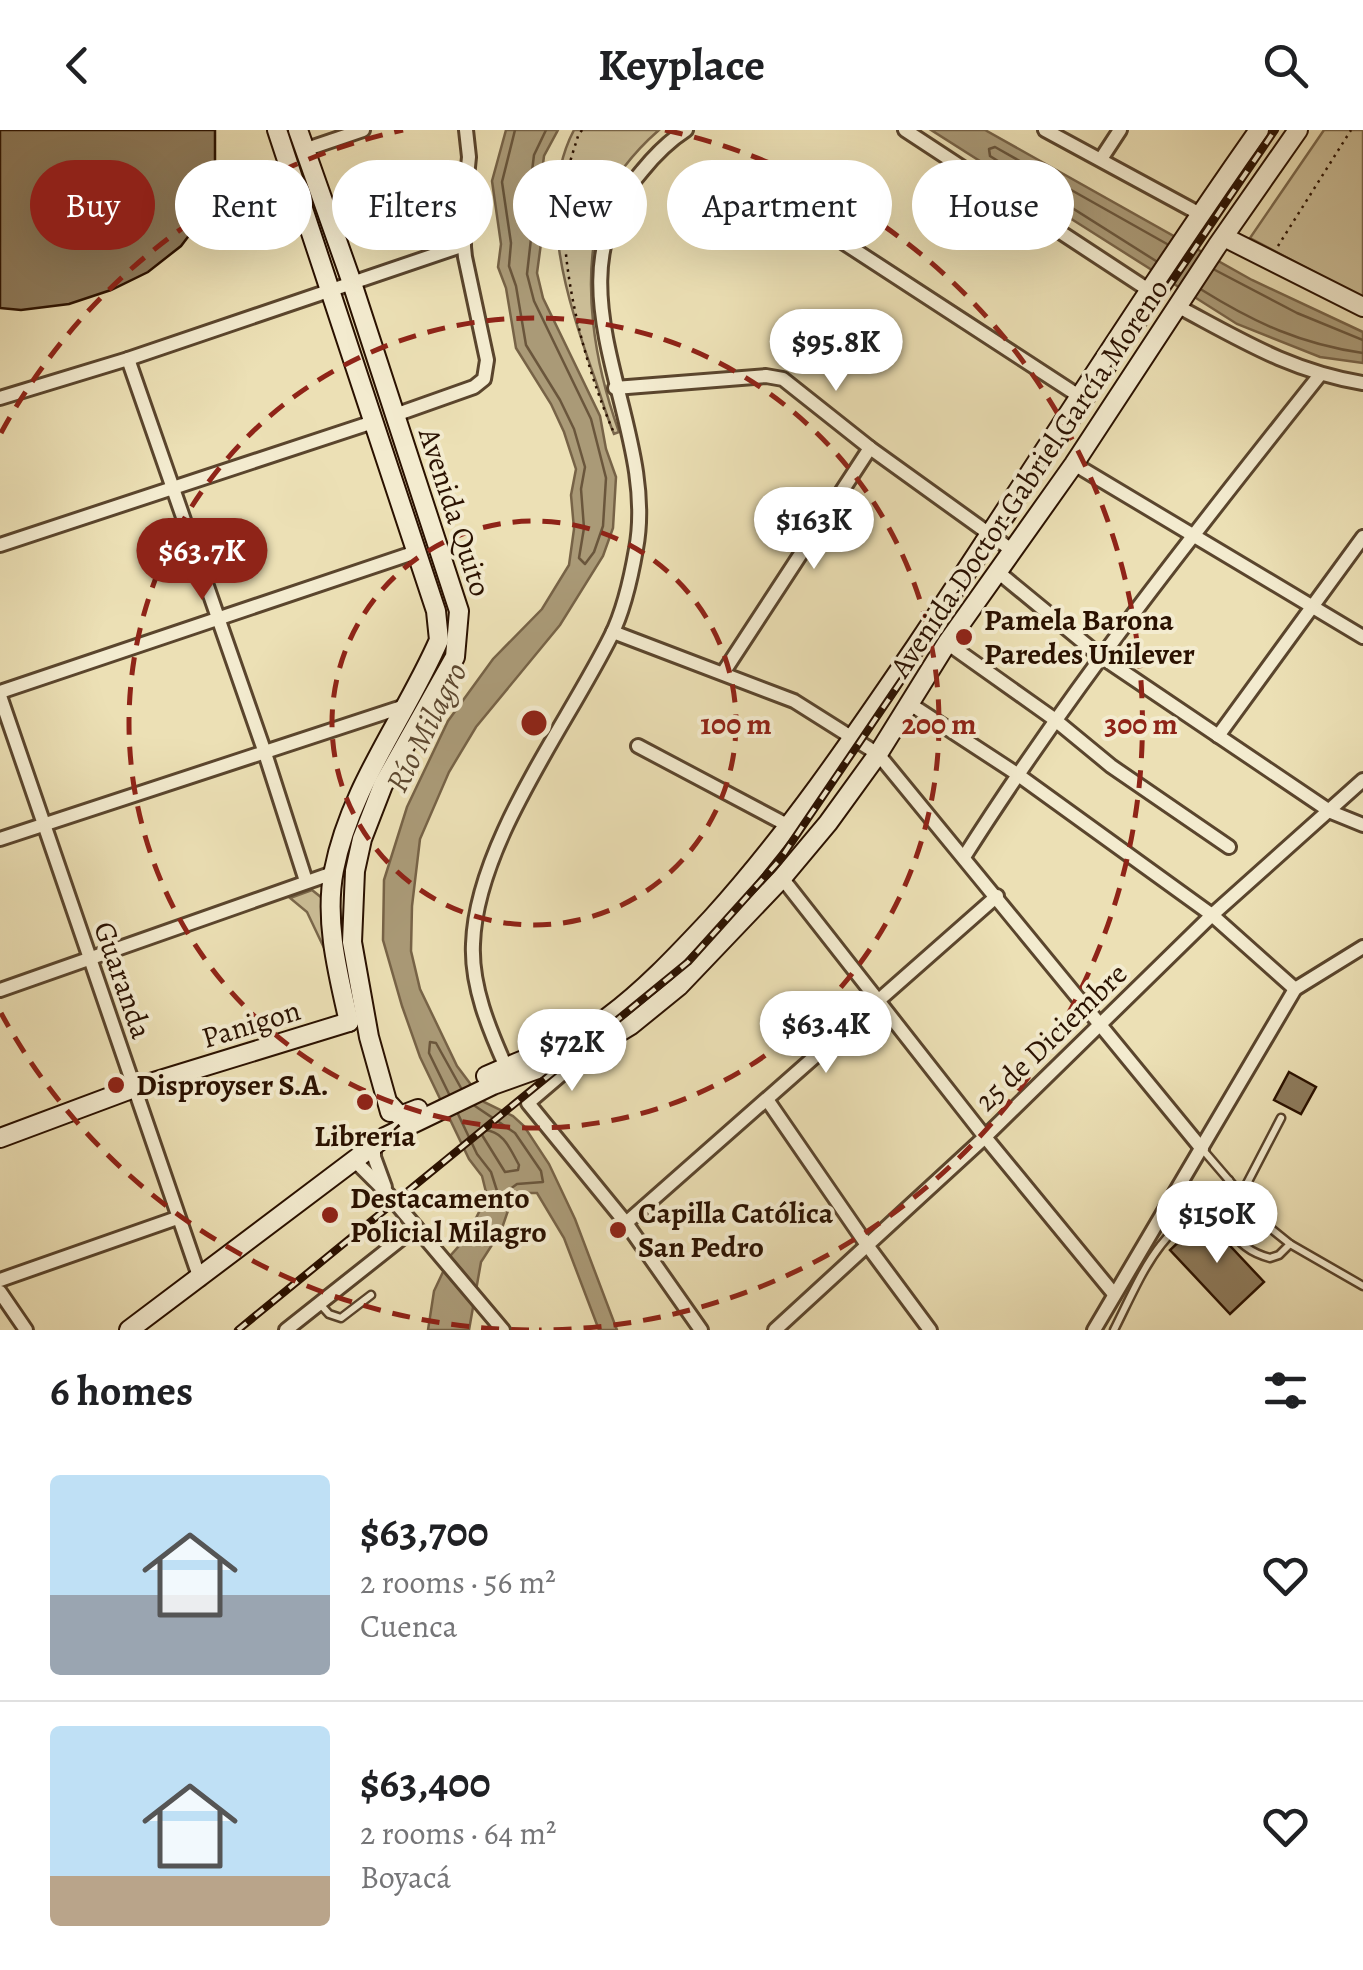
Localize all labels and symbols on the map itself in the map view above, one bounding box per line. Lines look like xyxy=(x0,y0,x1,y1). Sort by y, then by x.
street label: Avenida Doctor Gabriel García Moreno xyxy=(880,271,1178,686)
pin: $95.8K xyxy=(755,309,917,394)
street label: Avenida Quito xyxy=(409,422,501,601)
pin: $163K xyxy=(744,487,884,572)
pin: $63.7K xyxy=(121,518,283,603)
place label: Pamela Barona Paredes Unilever xyxy=(984,600,1195,674)
marker: Pamela Barona Paredes Unilever xyxy=(953,626,975,648)
water label: Río Milagro xyxy=(375,655,477,799)
text: 100 m xyxy=(700,704,772,744)
text: 200 m xyxy=(901,704,977,744)
text: 300 m xyxy=(1104,704,1178,744)
centre of rings xyxy=(516,705,552,741)
street label: Guaranda xyxy=(84,916,162,1044)
street label: 25 de Diciembre xyxy=(966,954,1136,1120)
street label: Panigon xyxy=(197,990,305,1058)
pin: $63.4K xyxy=(745,991,907,1076)
pin: $72K xyxy=(513,1009,631,1094)
place label: Disproyser S.A. xyxy=(136,1065,329,1105)
marker: Disproyser S.A. xyxy=(105,1074,127,1096)
marker: Librería xyxy=(354,1091,376,1113)
place label: Librería xyxy=(314,1116,416,1156)
place label: Destacamento Policial Milagro xyxy=(350,1178,547,1252)
pin: $150K xyxy=(1147,1181,1287,1266)
place label: Capilla Católica San Pedro xyxy=(638,1193,834,1267)
marker: Destacamento Policial Milagro xyxy=(319,1204,341,1226)
marker: Capilla Católica San Pedro xyxy=(607,1219,629,1241)

